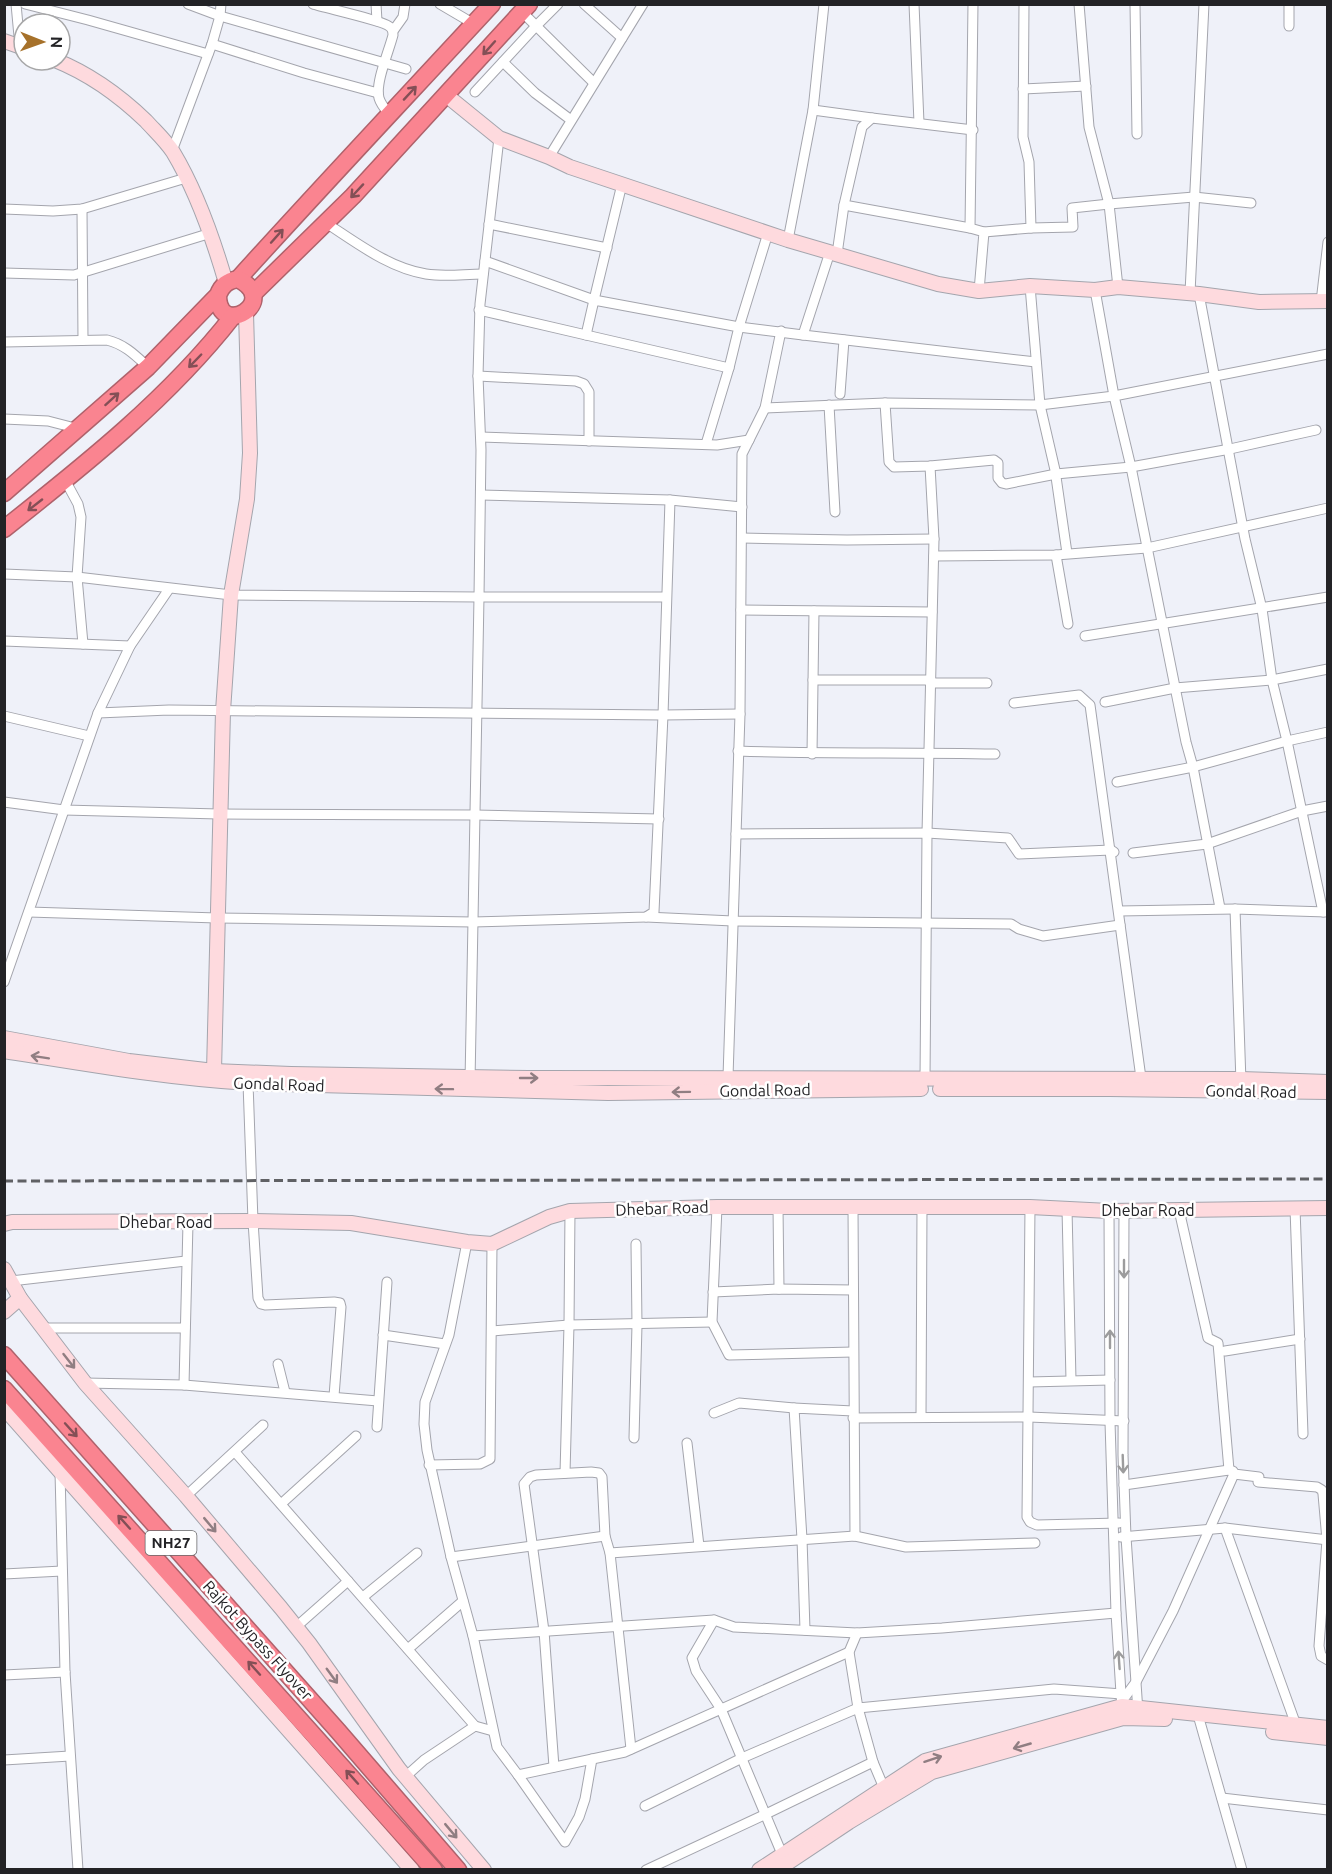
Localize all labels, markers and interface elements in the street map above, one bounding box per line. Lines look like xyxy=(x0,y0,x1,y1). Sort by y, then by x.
north arrow xyxy=(12,12,72,72)
text: N xyxy=(48,36,66,48)
one-way arrow xyxy=(482,40,497,55)
one-way arrow xyxy=(403,86,417,101)
one-way arrow xyxy=(350,183,364,198)
one-way arrow xyxy=(270,229,284,244)
one-way arrow xyxy=(189,353,203,368)
one-way arrow xyxy=(104,392,119,406)
one-way arrow xyxy=(27,498,43,511)
one-way arrow xyxy=(31,1051,51,1062)
one-way arrow xyxy=(518,1072,538,1084)
street label: Gondal Road xyxy=(233,1073,325,1095)
street label: Gondal Road xyxy=(719,1080,811,1100)
street label: Gondal Road xyxy=(1205,1081,1297,1101)
one-way arrow xyxy=(435,1083,455,1095)
one-way arrow xyxy=(672,1086,692,1097)
street label: Dhebar Road xyxy=(615,1197,709,1219)
street label: Dhebar Road xyxy=(1101,1201,1195,1219)
street label: Dhebar Road xyxy=(119,1213,213,1231)
one-way arrow xyxy=(1118,1259,1130,1279)
one-way arrow xyxy=(1104,1330,1116,1350)
one-way arrow xyxy=(62,1353,75,1369)
one-way arrow xyxy=(64,1422,78,1437)
one-way arrow xyxy=(1117,1454,1129,1474)
one-way arrow xyxy=(117,1515,131,1530)
one-way arrow xyxy=(203,1517,217,1532)
road number: NH27 xyxy=(146,1531,196,1555)
street label: Rajkot Bypass Flyover xyxy=(200,1577,316,1703)
one-way arrow xyxy=(1114,1651,1125,1671)
one-way arrow xyxy=(247,1660,261,1675)
one-way arrow xyxy=(326,1668,339,1684)
one-way arrow xyxy=(1013,1741,1032,1752)
one-way arrow xyxy=(923,1753,941,1764)
one-way arrow xyxy=(345,1770,359,1785)
one-way arrow xyxy=(444,1823,458,1838)

